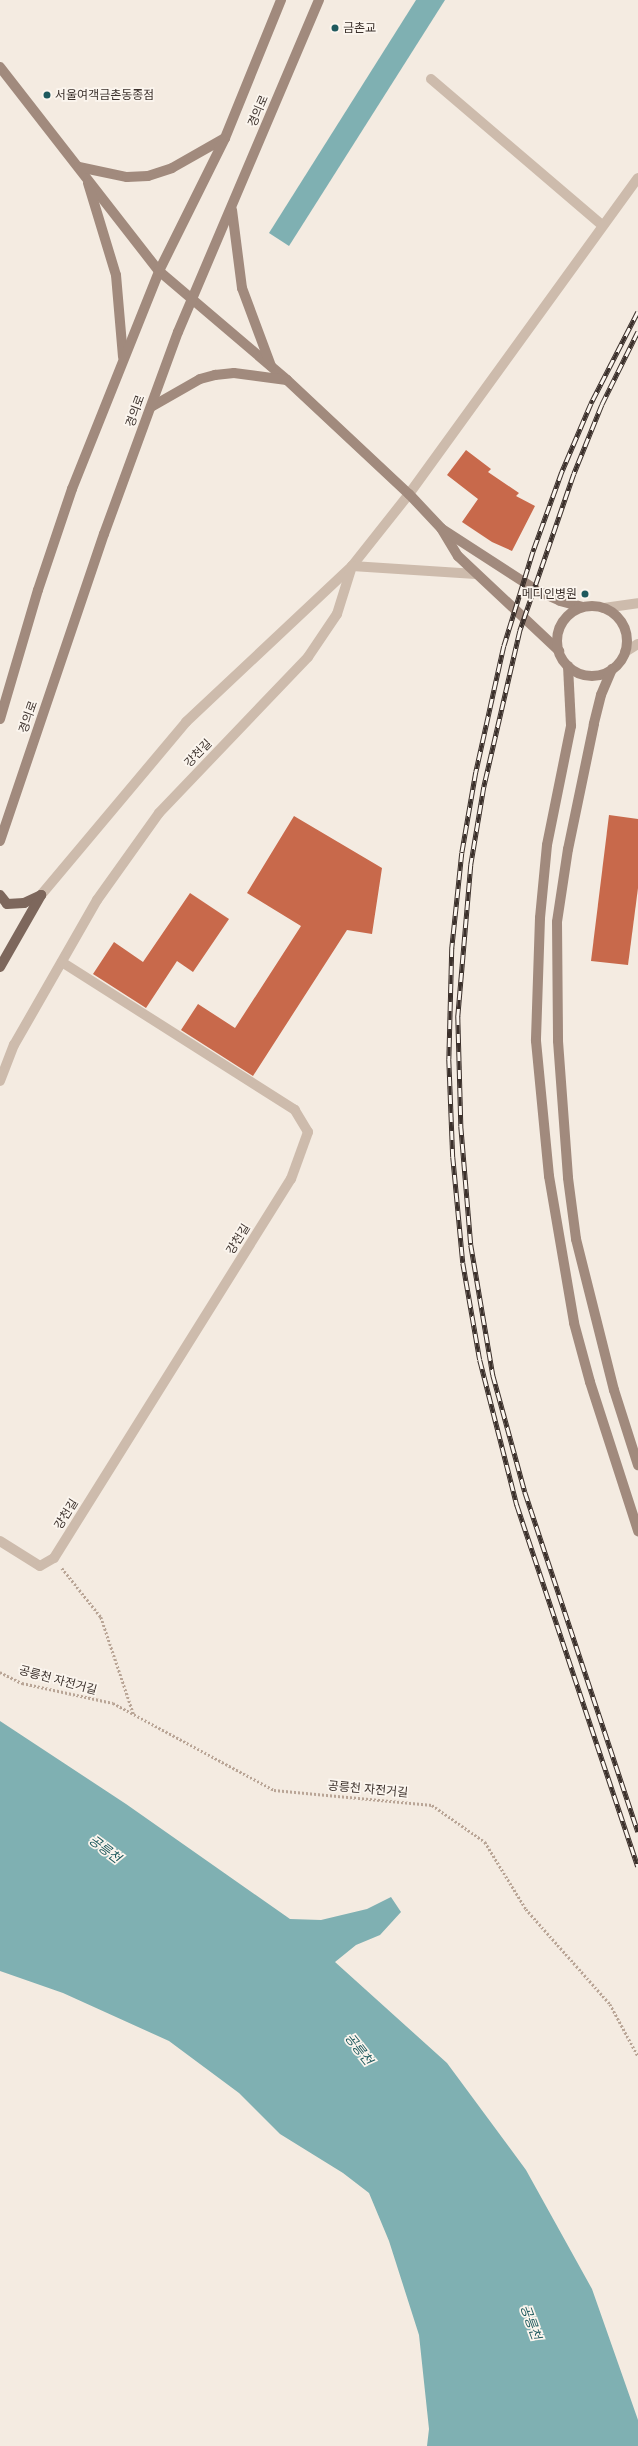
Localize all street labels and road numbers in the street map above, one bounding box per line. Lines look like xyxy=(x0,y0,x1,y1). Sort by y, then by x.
street label: 경의로 xyxy=(245,93,271,129)
street label: 경의로 xyxy=(123,393,147,429)
street label: 경의로 xyxy=(16,699,40,735)
street label: 강천길 xyxy=(181,736,215,770)
street label: 강천길 xyxy=(223,1221,253,1257)
street label: 강천길 xyxy=(51,1496,81,1532)
street label: 공릉천 자전거길 xyxy=(17,1663,99,1697)
street label: 공릉천 자전거길 xyxy=(327,1778,409,1800)

